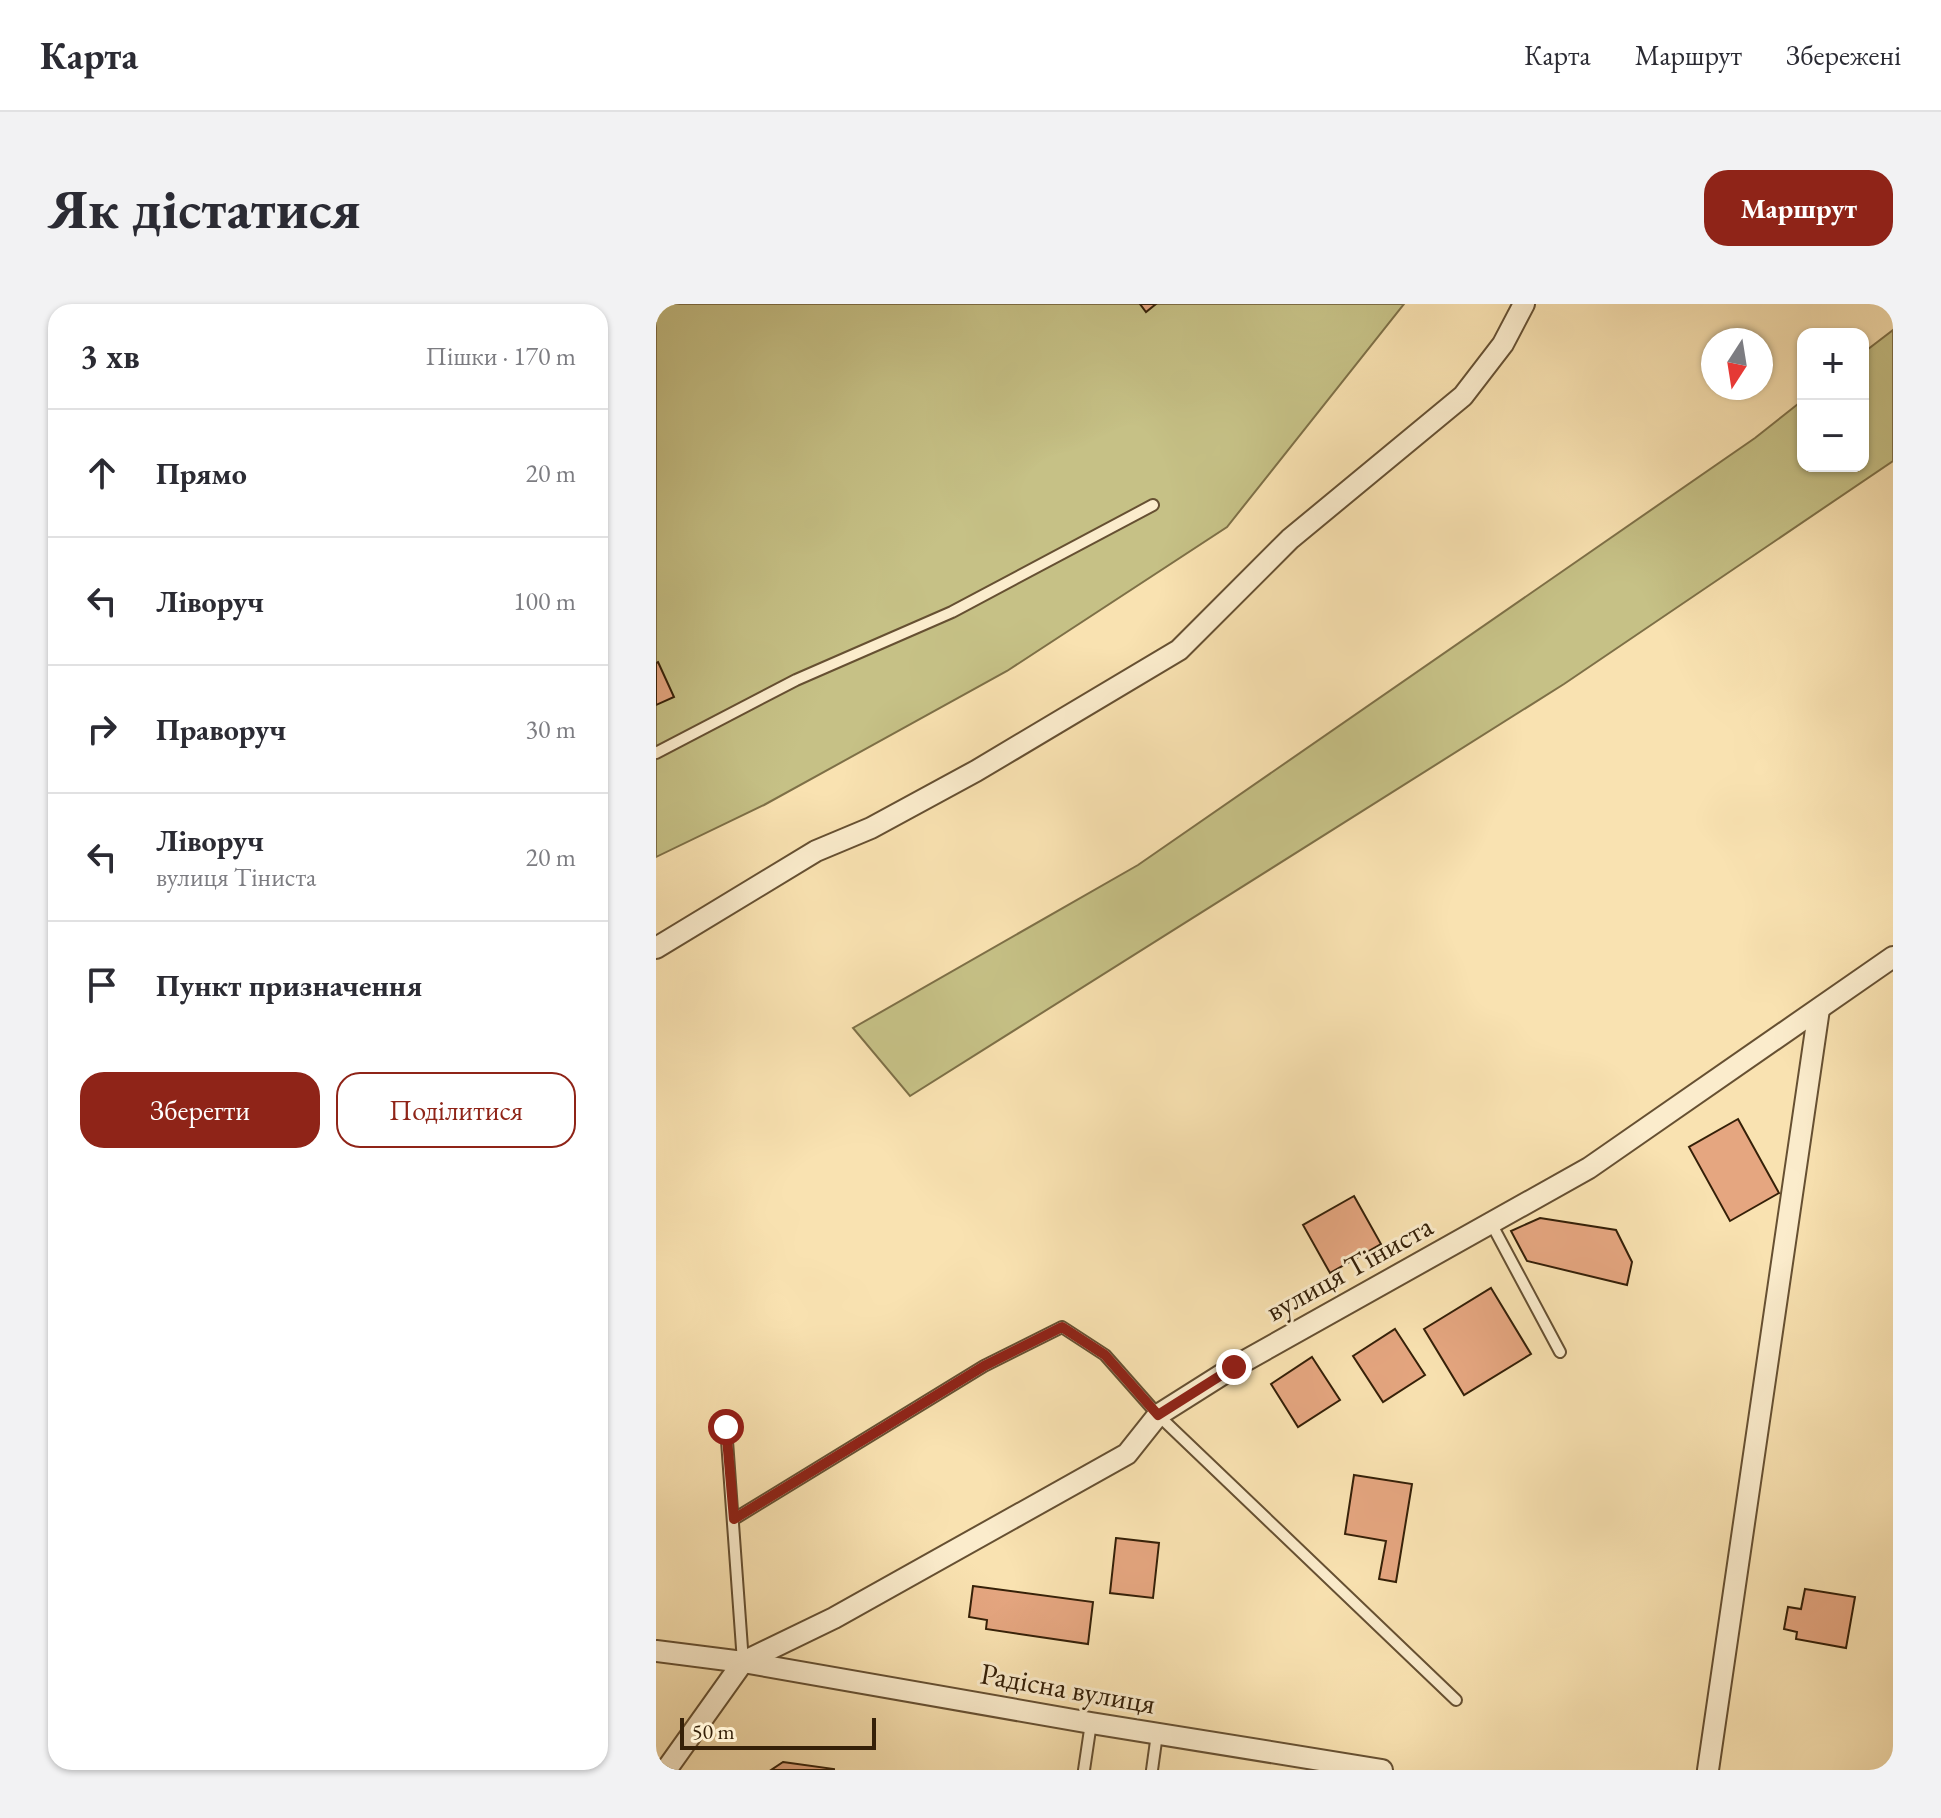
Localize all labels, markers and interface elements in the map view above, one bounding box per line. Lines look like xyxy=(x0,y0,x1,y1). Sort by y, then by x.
text: Карта xyxy=(40,31,138,80)
text: Карта xyxy=(1524,37,1591,73)
text: Маршрут xyxy=(1635,37,1742,73)
text: Збережені xyxy=(1786,37,1901,73)
button: Маршрут xyxy=(1704,170,1893,246)
text: Як дістатися xyxy=(48,172,361,245)
north arrow xyxy=(1701,328,1773,400)
map controls xyxy=(1797,328,1869,472)
button: + xyxy=(1797,328,1869,400)
text: 3 хв xyxy=(80,334,140,378)
text: Пішки · 170 m xyxy=(425,339,576,373)
button: − xyxy=(1797,400,1869,472)
icon: ahead xyxy=(80,451,124,495)
text: Прямо xyxy=(156,454,247,493)
text: 20 m xyxy=(526,456,576,490)
icon: left xyxy=(80,579,124,623)
text: Ліворуч xyxy=(156,582,264,621)
text: 100 m xyxy=(513,584,576,618)
icon: right xyxy=(80,707,124,751)
text: Праворуч xyxy=(156,710,286,749)
text: 30 m xyxy=(526,712,576,746)
text: Ліворуч xyxy=(156,821,264,860)
icon: left xyxy=(80,835,124,879)
text: 20 m xyxy=(526,840,576,874)
text: вулиця Тіниста xyxy=(156,860,316,894)
icon: arrive xyxy=(80,963,124,1007)
text: Пункт призначення xyxy=(156,966,422,1005)
button: Зберегти xyxy=(80,1072,320,1148)
button: Поділитися xyxy=(336,1072,576,1148)
street label: вулиця Тіниста xyxy=(1259,1206,1439,1330)
route end xyxy=(1216,1349,1252,1385)
route start xyxy=(708,1409,744,1445)
street label: Радісна вулиця xyxy=(977,1653,1159,1723)
scale bar xyxy=(680,1714,876,1750)
text: 50 m xyxy=(692,1717,735,1746)

